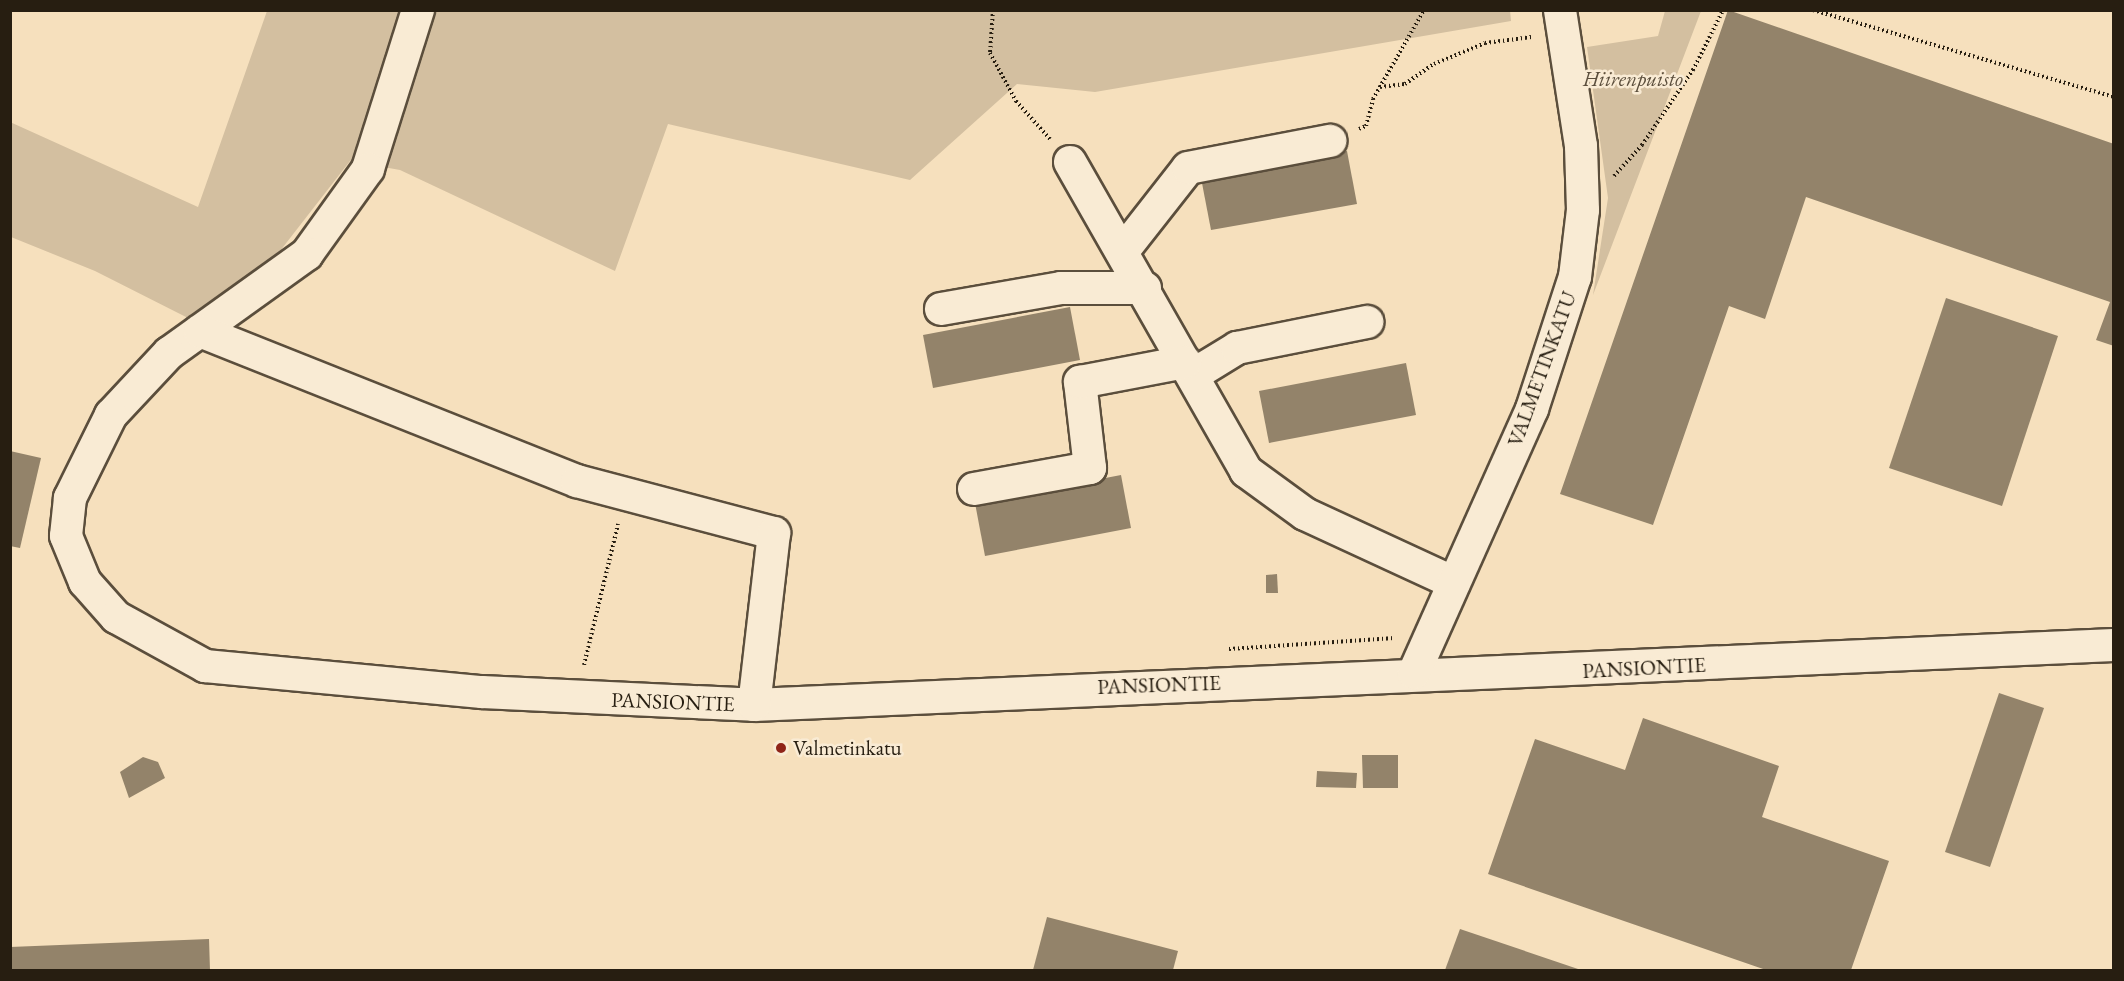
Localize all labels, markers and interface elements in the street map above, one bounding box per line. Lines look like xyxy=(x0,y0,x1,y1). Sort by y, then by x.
park label: Hiirenpuisto xyxy=(1583,66,1683,92)
street label: VALMETINKATU xyxy=(1502,288,1582,450)
street label: PANSIONTIE xyxy=(1582,652,1706,684)
street label: PANSIONTIE xyxy=(1097,670,1221,700)
street label: PANSIONTIE xyxy=(611,687,735,717)
place label: Valmetinkatu xyxy=(793,735,902,761)
marker: Valmetinkatu xyxy=(774,741,788,755)

